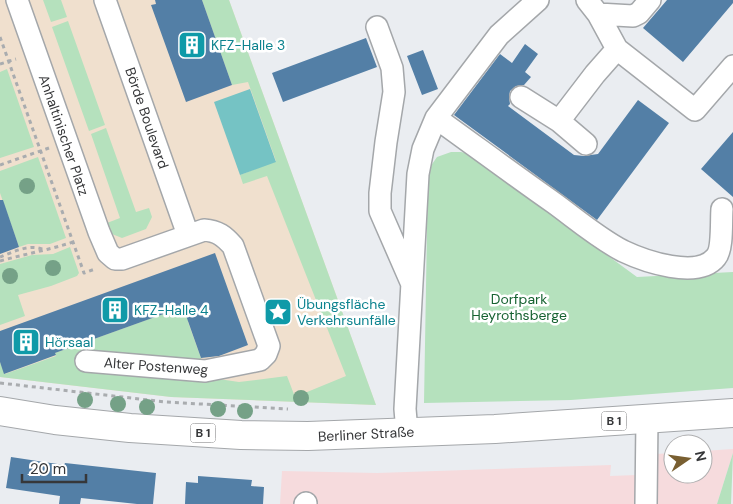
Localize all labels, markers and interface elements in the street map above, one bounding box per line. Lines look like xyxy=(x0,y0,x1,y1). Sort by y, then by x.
building icon: KFZ-Halle 3 xyxy=(177,30,207,60)
place label: KFZ-Halle 3 xyxy=(211,36,285,54)
street label: Börde Boulevard xyxy=(121,65,173,171)
street label: Anhaltinischer Platz xyxy=(35,72,93,198)
park label: Dorfpark Heyrothsberge xyxy=(471,290,567,324)
building icon: KFZ-Halle 4 xyxy=(100,295,130,325)
place label: Übungsfläche Verkehrsunfälle xyxy=(297,295,396,329)
place icon: Übungsfläche Verkehrsunfälle xyxy=(263,297,293,327)
place label: KFZ-Halle 4 xyxy=(134,301,209,319)
building icon: Hörsaal xyxy=(11,327,41,357)
place label: Hörsaal xyxy=(45,333,93,351)
street label: Alter Postenweg xyxy=(103,353,209,379)
road number: B 1 xyxy=(602,412,626,431)
street label: Berliner Straße xyxy=(317,422,415,446)
road number: B 1 xyxy=(190,423,216,442)
north arrow xyxy=(663,434,713,484)
text: N xyxy=(691,449,711,463)
scale bar xyxy=(22,452,86,484)
text: 20 m xyxy=(30,459,66,479)

